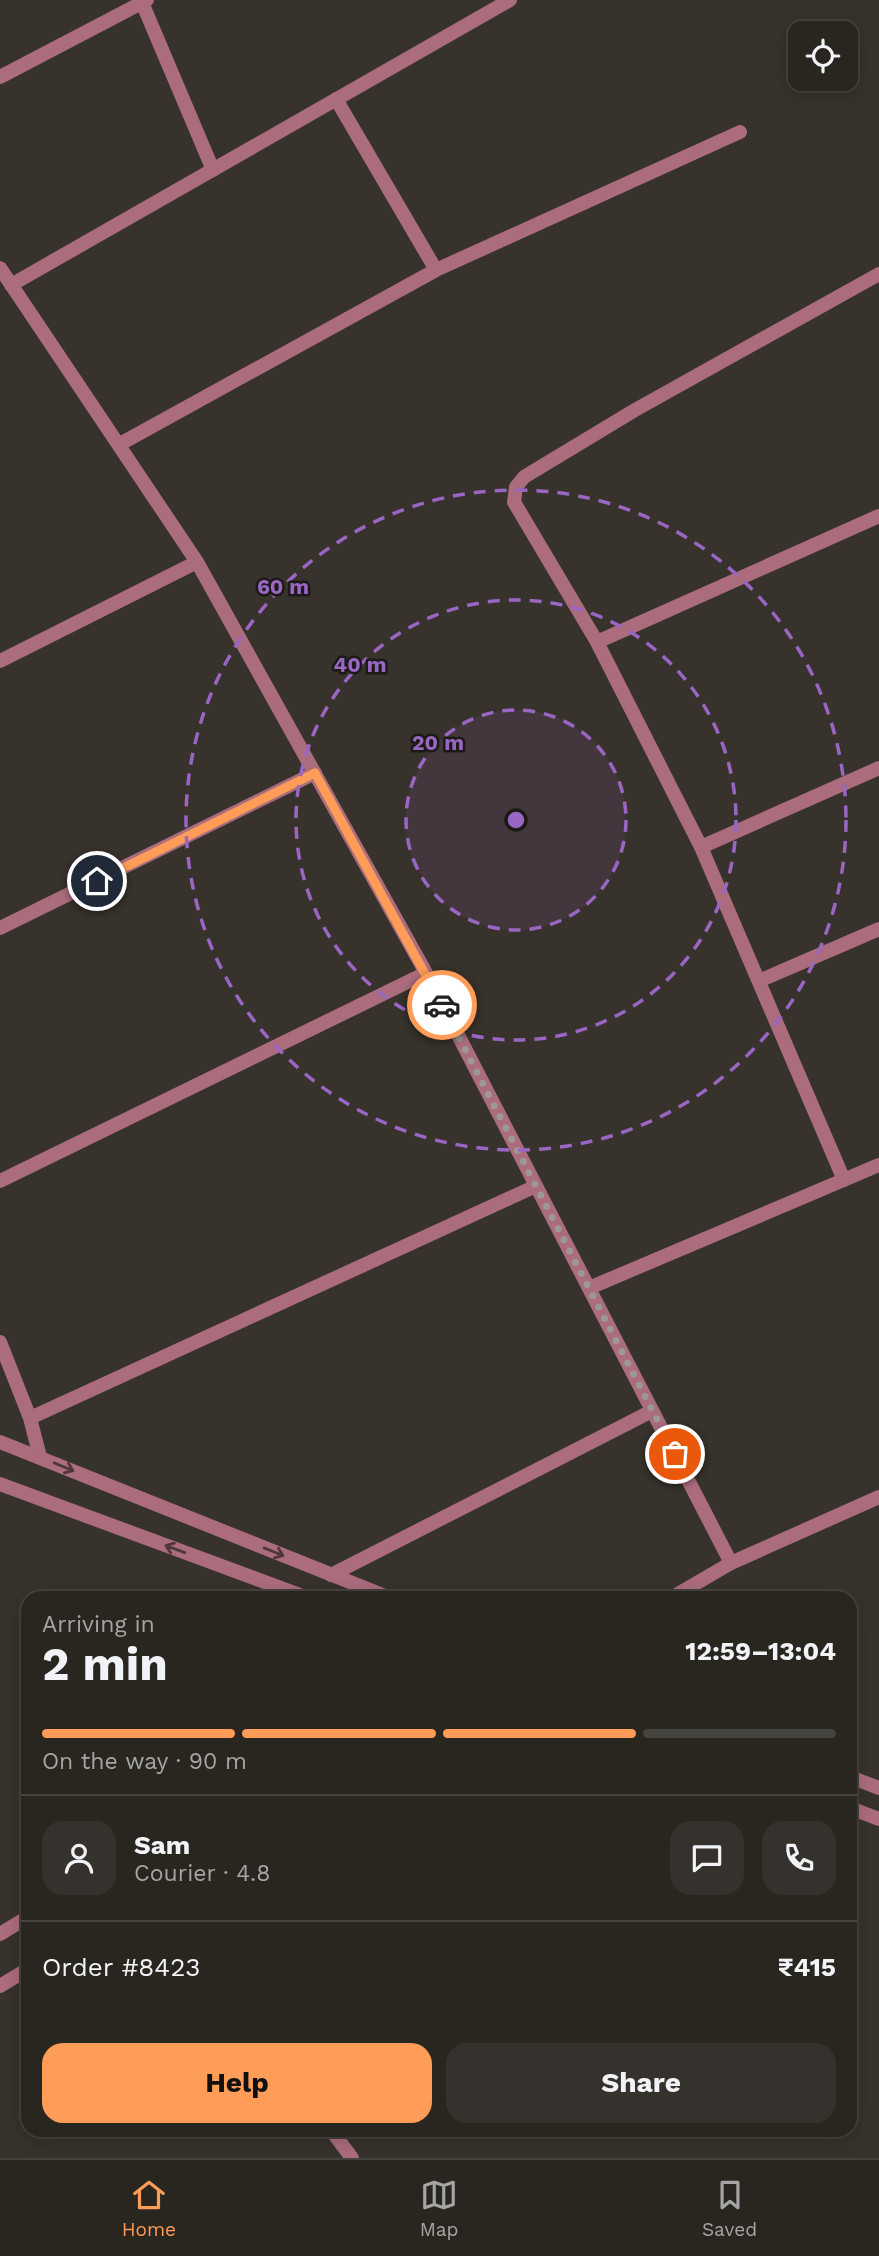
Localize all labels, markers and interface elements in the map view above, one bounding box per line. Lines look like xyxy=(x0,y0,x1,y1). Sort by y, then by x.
map controls xyxy=(788,21,858,91)
button: locate xyxy=(788,21,858,91)
text: 60 m xyxy=(257,574,309,599)
text: 40 m xyxy=(334,652,386,677)
text: 20 m xyxy=(412,730,464,755)
centre of rings xyxy=(504,808,528,832)
pin xyxy=(67,851,127,911)
icon: home xyxy=(78,862,116,900)
courier xyxy=(407,970,477,1040)
icon: car xyxy=(423,986,461,1024)
pin xyxy=(645,1424,705,1484)
icon: bag xyxy=(656,1435,694,1473)
one-way arrow xyxy=(52,1461,74,1474)
one-way arrow xyxy=(165,1542,187,1554)
one-way arrow xyxy=(263,1547,285,1560)
text: Arriving in xyxy=(42,1611,155,1638)
text: 12:59–13:04 xyxy=(685,1636,836,1666)
text: 2 min xyxy=(42,1637,168,1691)
text: On the way · 90 m xyxy=(42,1748,247,1775)
button: person xyxy=(42,1821,116,1895)
button: chat xyxy=(670,1821,744,1895)
button: phone xyxy=(762,1821,836,1895)
text: Sam xyxy=(134,1830,190,1860)
text: Courier · 4.8 xyxy=(134,1860,270,1887)
text: Order #8423 xyxy=(42,1952,201,1982)
text: ₹415 xyxy=(778,1952,836,1982)
button: Help xyxy=(42,2043,432,2123)
button: Share xyxy=(446,2043,836,2123)
tab: Home xyxy=(122,2176,176,2241)
tab: Map xyxy=(420,2176,458,2241)
tab: Saved xyxy=(702,2176,757,2241)

